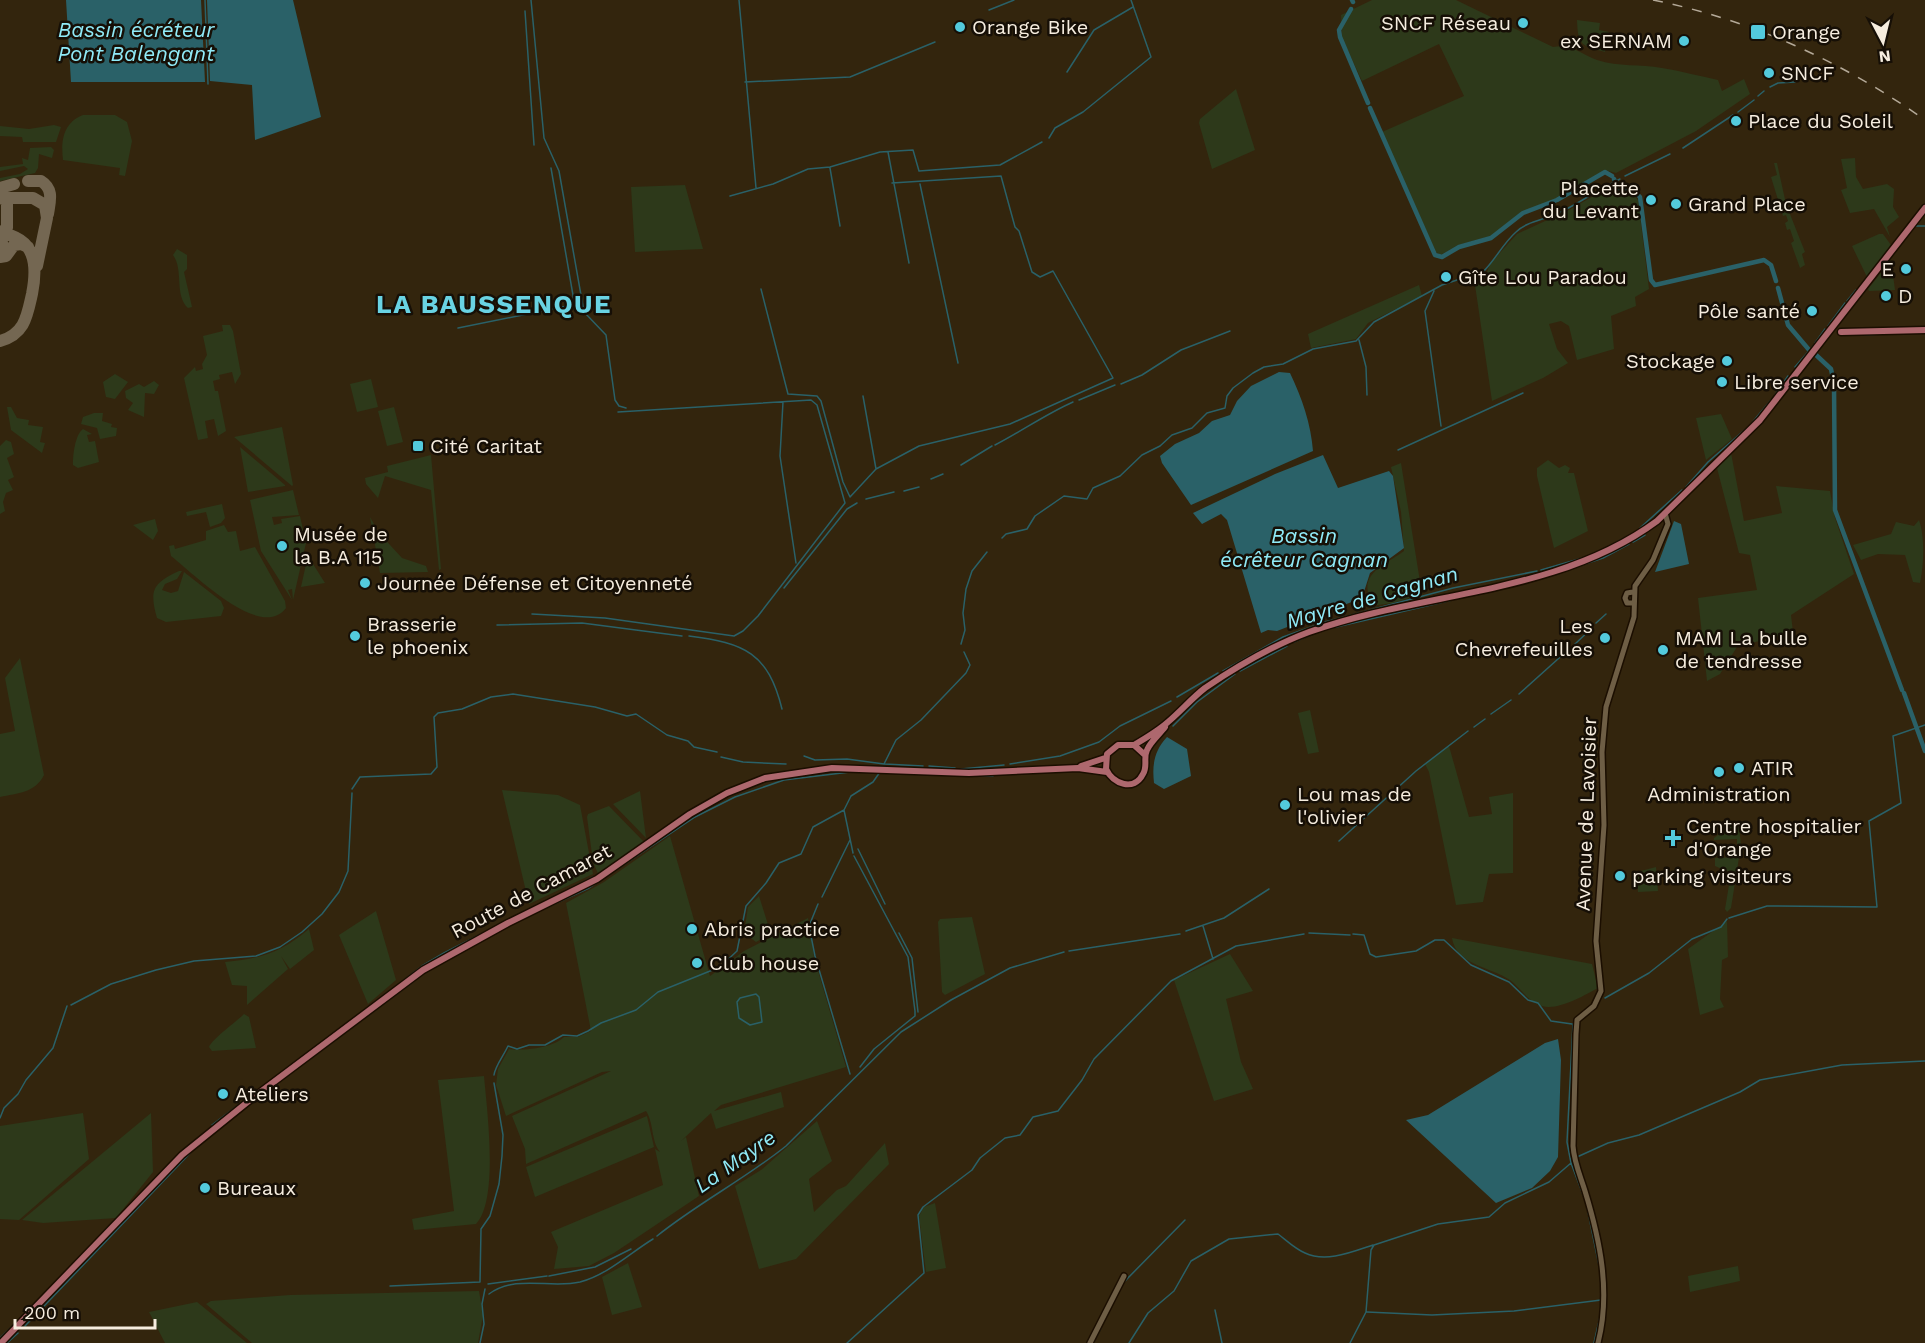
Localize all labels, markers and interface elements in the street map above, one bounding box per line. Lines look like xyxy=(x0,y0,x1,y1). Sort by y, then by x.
place label: SNCF Réseau xyxy=(1381,11,1511,35)
north arrow xyxy=(1853,12,1913,72)
place label: Orange Bike xyxy=(972,15,1088,39)
marker: SNCF Réseau xyxy=(1516,16,1530,30)
water label: Bassin écréteur Pont Balengant xyxy=(57,17,215,66)
marker: Orange Bike xyxy=(953,20,967,34)
place label: Orange xyxy=(1772,20,1841,44)
marker: Orange xyxy=(1749,23,1767,41)
place label: ex SERNAM xyxy=(1560,29,1672,53)
marker: ex SERNAM xyxy=(1677,34,1691,48)
text: N xyxy=(1878,46,1892,67)
place label: SNCF xyxy=(1781,61,1834,85)
marker: SNCF xyxy=(1762,66,1776,80)
place label: Place du Soleil xyxy=(1748,109,1893,133)
marker: Place du Soleil xyxy=(1729,114,1743,128)
place label: Placette du Levant xyxy=(1542,176,1640,223)
place label: Grand Place xyxy=(1688,192,1806,216)
marker: Placette du Levant xyxy=(1644,193,1658,207)
marker: Grand Place xyxy=(1669,197,1683,211)
place label: E xyxy=(1881,257,1894,281)
marker: E xyxy=(1899,262,1913,276)
place label: Gîte Lou Paradou xyxy=(1458,265,1627,289)
marker: Gîte Lou Paradou xyxy=(1439,270,1453,284)
place label: D xyxy=(1898,284,1912,308)
district label: LA BAUSSENQUE xyxy=(376,289,612,319)
marker: D xyxy=(1879,289,1893,303)
place label: Pôle santé xyxy=(1697,299,1800,323)
marker: Pôle santé xyxy=(1805,304,1819,318)
place label: Stockage xyxy=(1626,349,1715,373)
marker: Stockage xyxy=(1720,354,1734,368)
place label: Libre service xyxy=(1734,370,1859,394)
marker: Libre service xyxy=(1715,375,1729,389)
place label: Cité Caritat xyxy=(430,434,543,458)
marker: Cité Caritat xyxy=(411,439,425,453)
place label: Musée de la B.A 115 xyxy=(294,522,388,569)
water label: Bassin écrêteur Cagnan xyxy=(1220,523,1388,572)
marker: Musée de la B.A 115 xyxy=(275,539,289,553)
water label: Mayre de Cagnan xyxy=(1283,560,1461,634)
place label: Journée Défense et Citoyenneté xyxy=(377,571,693,595)
marker: Journée Défense et Citoyenneté xyxy=(358,576,372,590)
place label: Brasserie le phoenix xyxy=(367,612,468,659)
place label: Les Chevrefeuilles xyxy=(1455,614,1593,661)
place label: MAM La bulle de tendresse xyxy=(1675,626,1807,673)
marker: Brasserie le phoenix xyxy=(348,629,362,643)
marker: Les Chevrefeuilles xyxy=(1598,631,1612,645)
marker: MAM La bulle de tendresse xyxy=(1656,643,1670,657)
street label: Avenue de Lavoisier xyxy=(1571,716,1601,912)
place label: ATIR xyxy=(1751,756,1794,780)
marker: ATIR xyxy=(1732,761,1746,775)
marker: Administration xyxy=(1712,765,1726,779)
place label: Lou mas de l'olivier xyxy=(1297,782,1412,829)
place label: Administration xyxy=(1647,782,1791,806)
marker: Lou mas de l'olivier xyxy=(1278,798,1292,812)
place label: Centre hospitalier d'Orange xyxy=(1686,814,1862,861)
marker: Centre hospitalier d'Orange xyxy=(1664,829,1682,847)
street label: Route de Camaret xyxy=(447,838,616,943)
place label: parking visiteurs xyxy=(1632,864,1792,888)
marker: parking visiteurs xyxy=(1613,869,1627,883)
place label: Abris practice xyxy=(704,917,840,941)
marker: Abris practice xyxy=(685,922,699,936)
place label: Club house xyxy=(709,951,819,975)
marker: Club house xyxy=(690,956,704,970)
place label: Ateliers xyxy=(235,1082,309,1106)
marker: Ateliers xyxy=(216,1087,230,1101)
water label: La Mayre xyxy=(690,1124,780,1198)
place label: Bureaux xyxy=(217,1176,296,1200)
marker: Bureaux xyxy=(198,1181,212,1195)
scale bar xyxy=(15,1292,154,1330)
text: 200 m xyxy=(24,1302,80,1323)

